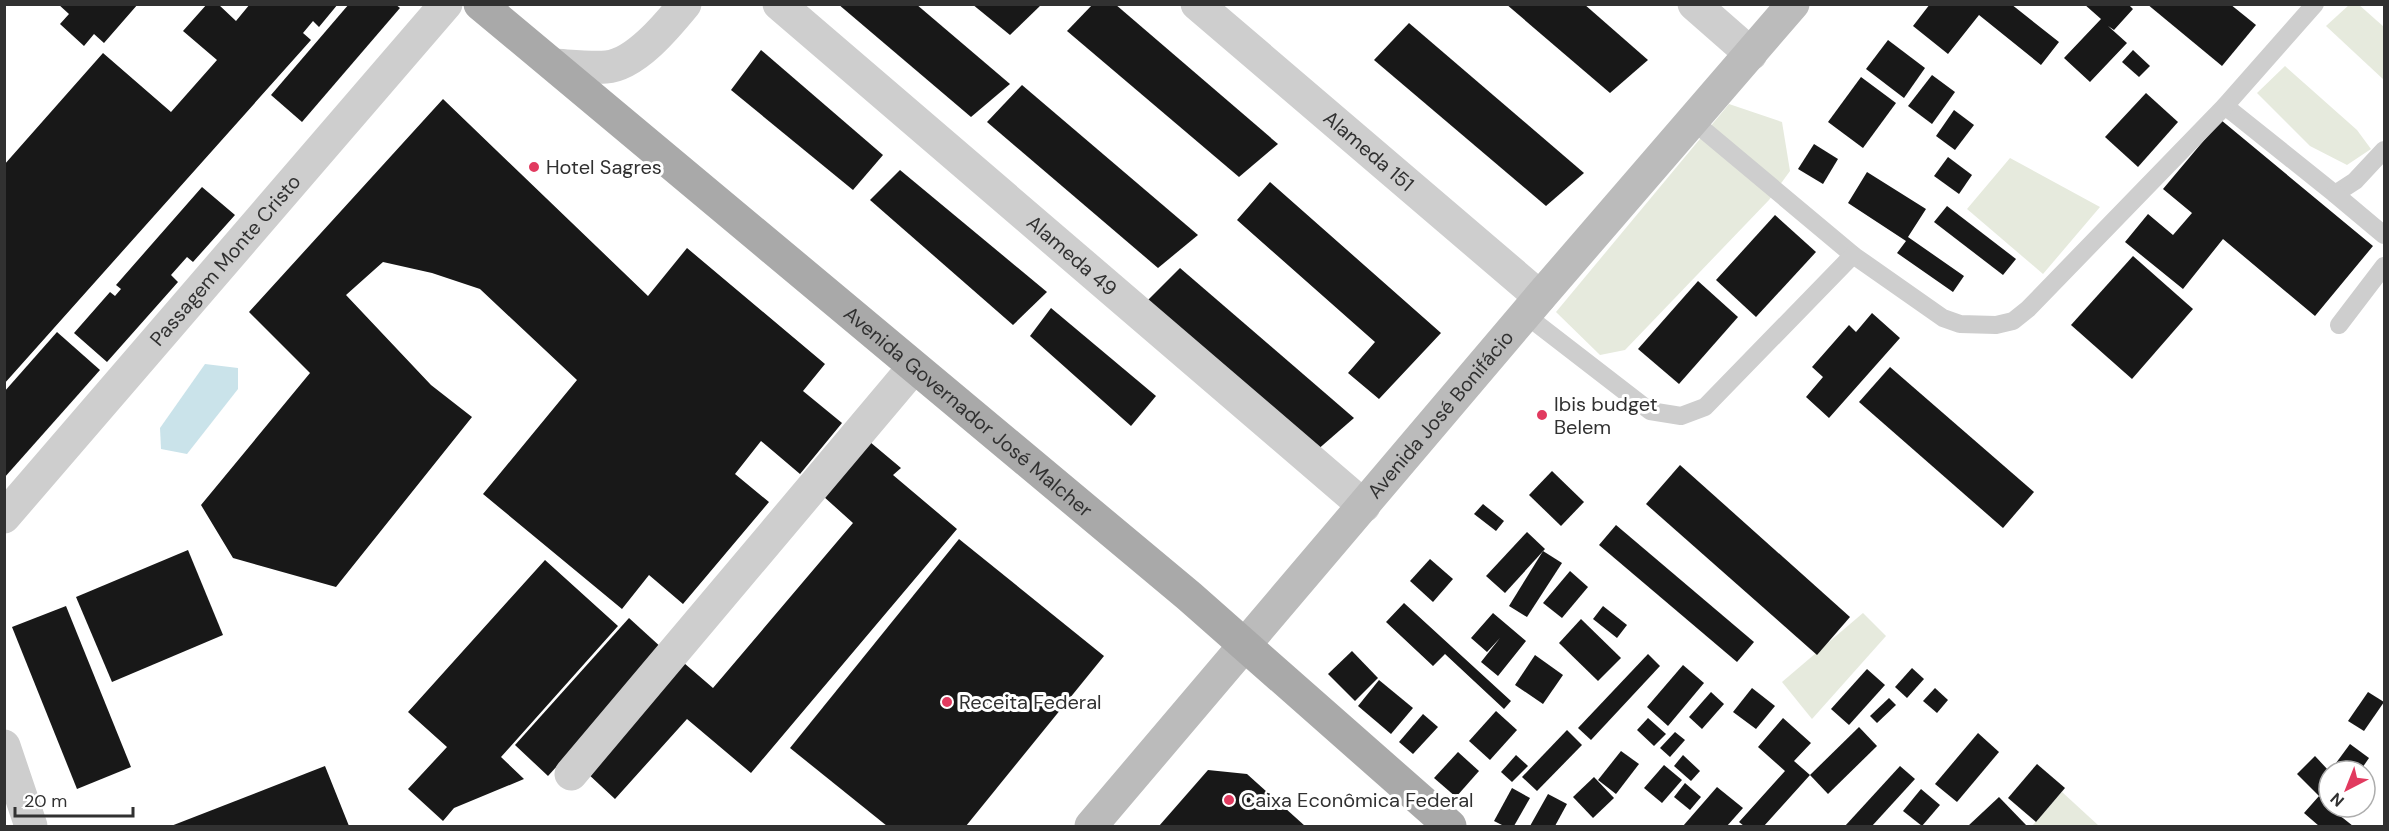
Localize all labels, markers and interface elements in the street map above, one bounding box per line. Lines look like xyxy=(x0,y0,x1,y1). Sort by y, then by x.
street label: Alameda 151 xyxy=(1318,105,1420,197)
place label: Hotel Sagres xyxy=(546,154,662,180)
marker: Hotel Sagres xyxy=(527,160,541,174)
street label: Passagem Monte Cristo xyxy=(144,169,306,351)
street label: Alameda 49 xyxy=(1021,209,1123,301)
street label: Avenida Governador José Malcher xyxy=(838,300,1098,523)
street label: Avenida José Bonifácio xyxy=(1362,325,1519,504)
place label: Ibis budget Belem xyxy=(1554,391,1658,440)
marker: Ibis budget Belem xyxy=(1535,408,1549,422)
place label: Receita Federal xyxy=(959,689,1102,715)
marker: Receita Federal xyxy=(940,695,954,709)
north arrow xyxy=(2317,759,2377,819)
scale bar xyxy=(15,780,134,818)
place label: Caixa Econômica Federal xyxy=(1241,787,1474,813)
text: N xyxy=(2326,788,2349,811)
text: 20 m xyxy=(24,789,67,813)
marker: Caixa Econômica Federal xyxy=(1222,793,1236,807)

